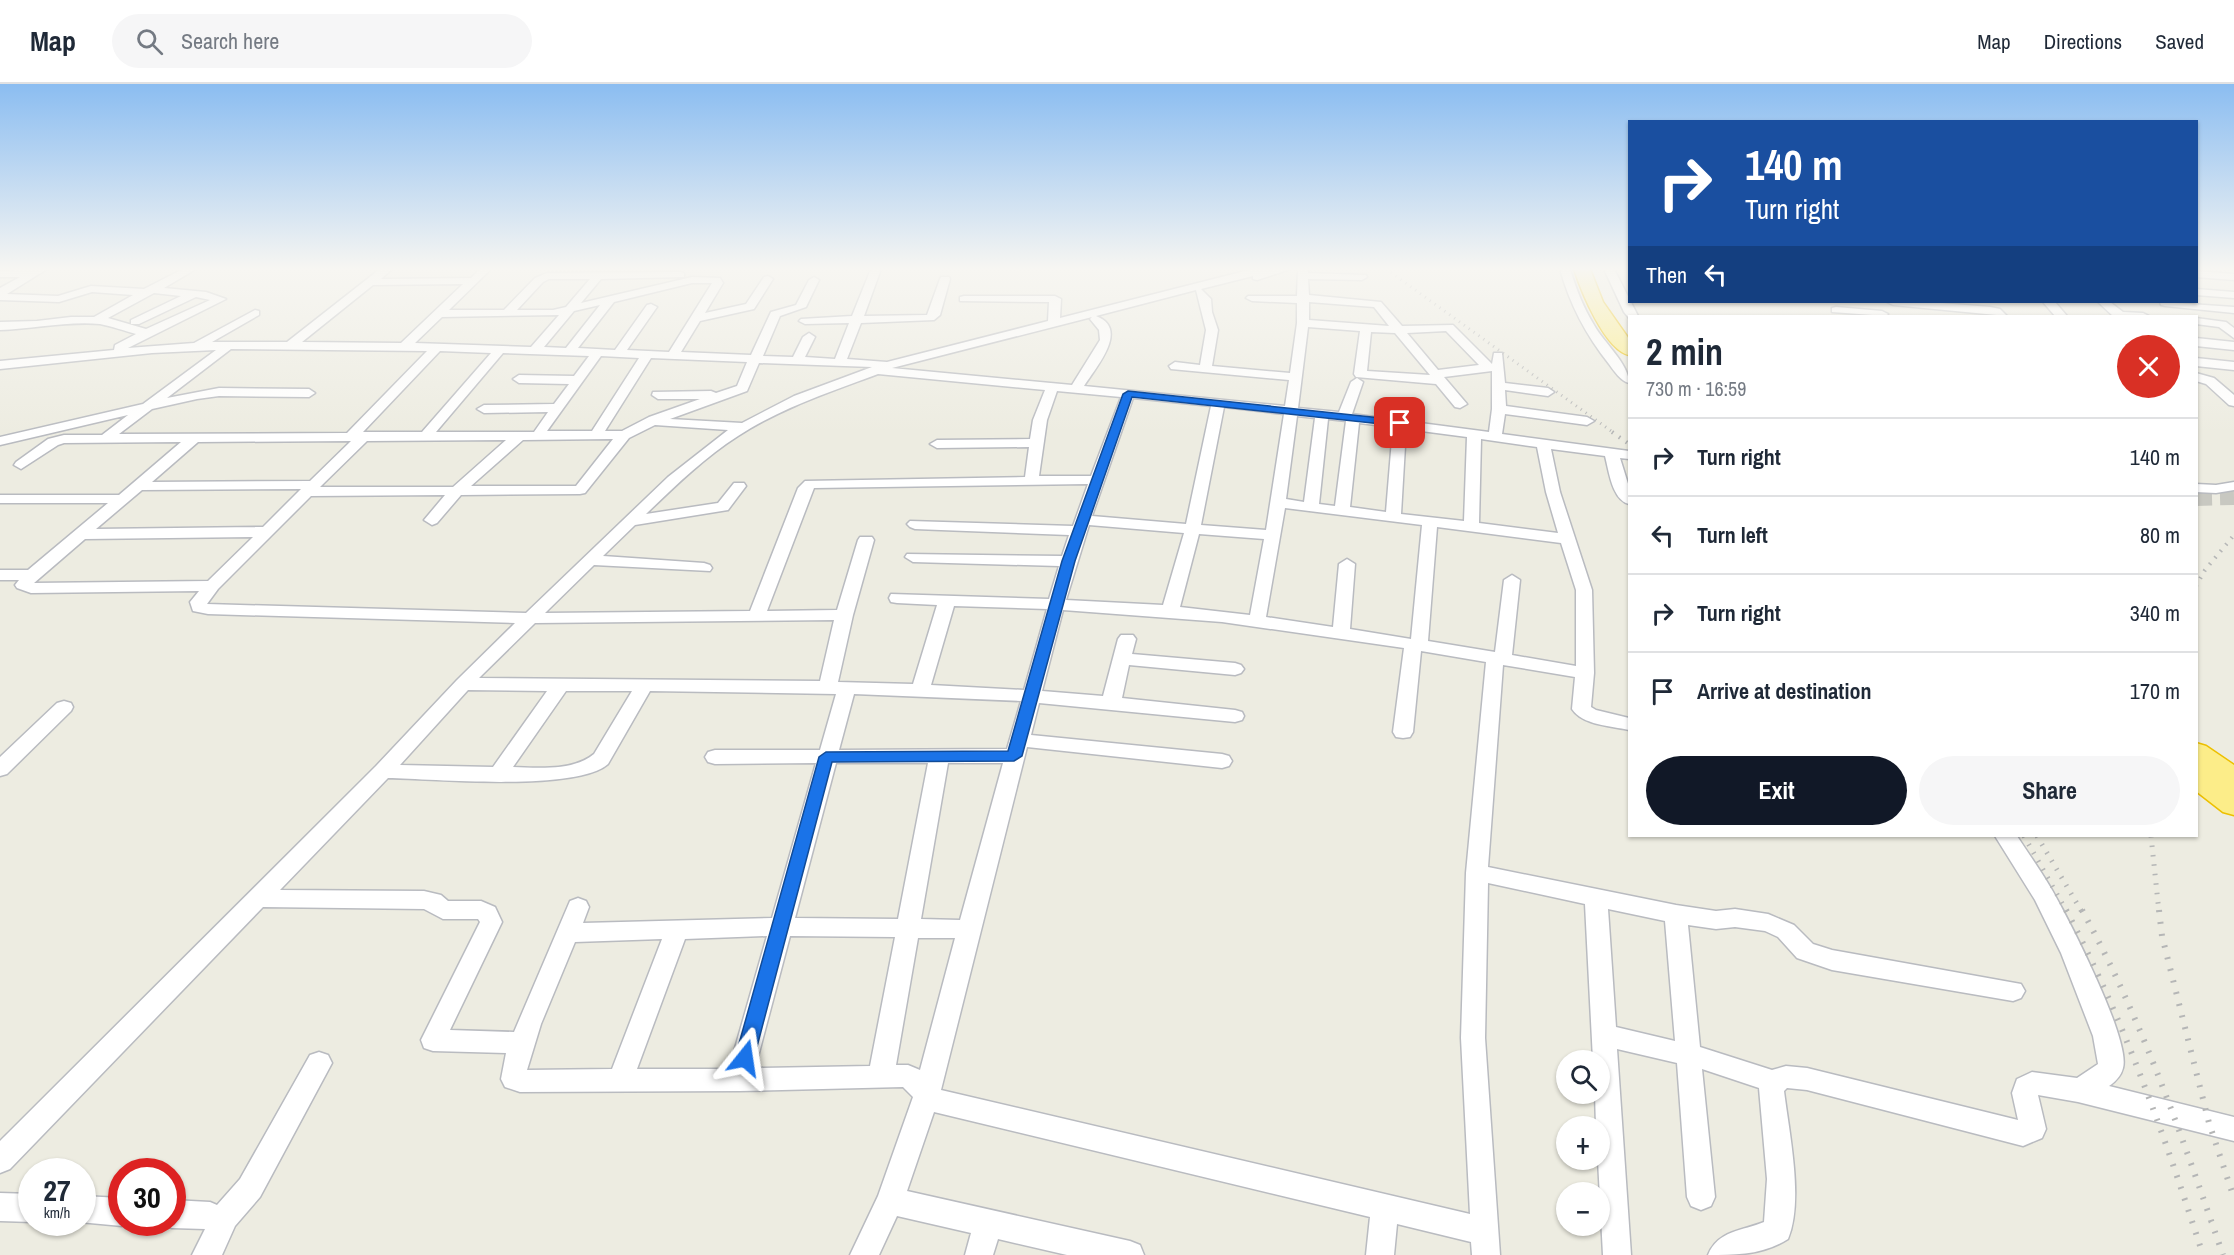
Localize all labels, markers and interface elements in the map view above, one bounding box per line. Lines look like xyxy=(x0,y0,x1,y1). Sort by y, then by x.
search box xyxy=(112,14,532,68)
text: Map xyxy=(30,22,76,60)
icon: search xyxy=(133,25,166,58)
text: Search here xyxy=(181,26,279,56)
text: Map xyxy=(1977,27,2011,56)
text: Directions xyxy=(2044,27,2122,56)
text: Saved xyxy=(2155,27,2204,56)
text: 140 m xyxy=(1745,137,1843,193)
icon: right xyxy=(1646,144,1724,222)
text: Turn right xyxy=(1745,191,1839,227)
icon: left xyxy=(1699,258,1732,291)
text: Then xyxy=(1646,260,1687,290)
text: 2 min xyxy=(1646,328,1723,376)
button: close xyxy=(2117,335,2180,398)
text: 730 m · 16:59 xyxy=(1646,375,1746,402)
pin xyxy=(1374,397,1425,448)
icon: arrive xyxy=(1383,406,1416,439)
icon: right xyxy=(1646,441,1679,474)
text: Turn right xyxy=(1697,442,1781,472)
text: 140 m xyxy=(2130,442,2180,472)
icon: left xyxy=(1646,519,1679,552)
text: Turn left xyxy=(1697,520,1768,550)
text: 80 m xyxy=(2140,520,2180,550)
icon: right xyxy=(1646,597,1679,630)
text: Turn right xyxy=(1697,598,1781,628)
text: 340 m xyxy=(2130,598,2180,628)
icon: arrive xyxy=(1646,675,1679,708)
text: Arrive at destination xyxy=(1697,676,1871,706)
text: 170 m xyxy=(2130,676,2180,706)
button: Exit xyxy=(1646,756,1907,825)
button: Share xyxy=(1919,756,2180,825)
position arrow xyxy=(713,1026,777,1090)
map controls xyxy=(1556,1050,1610,1236)
button: search xyxy=(1556,1050,1610,1104)
button: + xyxy=(1556,1116,1610,1170)
speed limit sign: 30 xyxy=(108,1158,186,1236)
text: 27 xyxy=(43,1170,71,1210)
button: − xyxy=(1556,1182,1610,1236)
text: km/h xyxy=(44,1202,70,1223)

